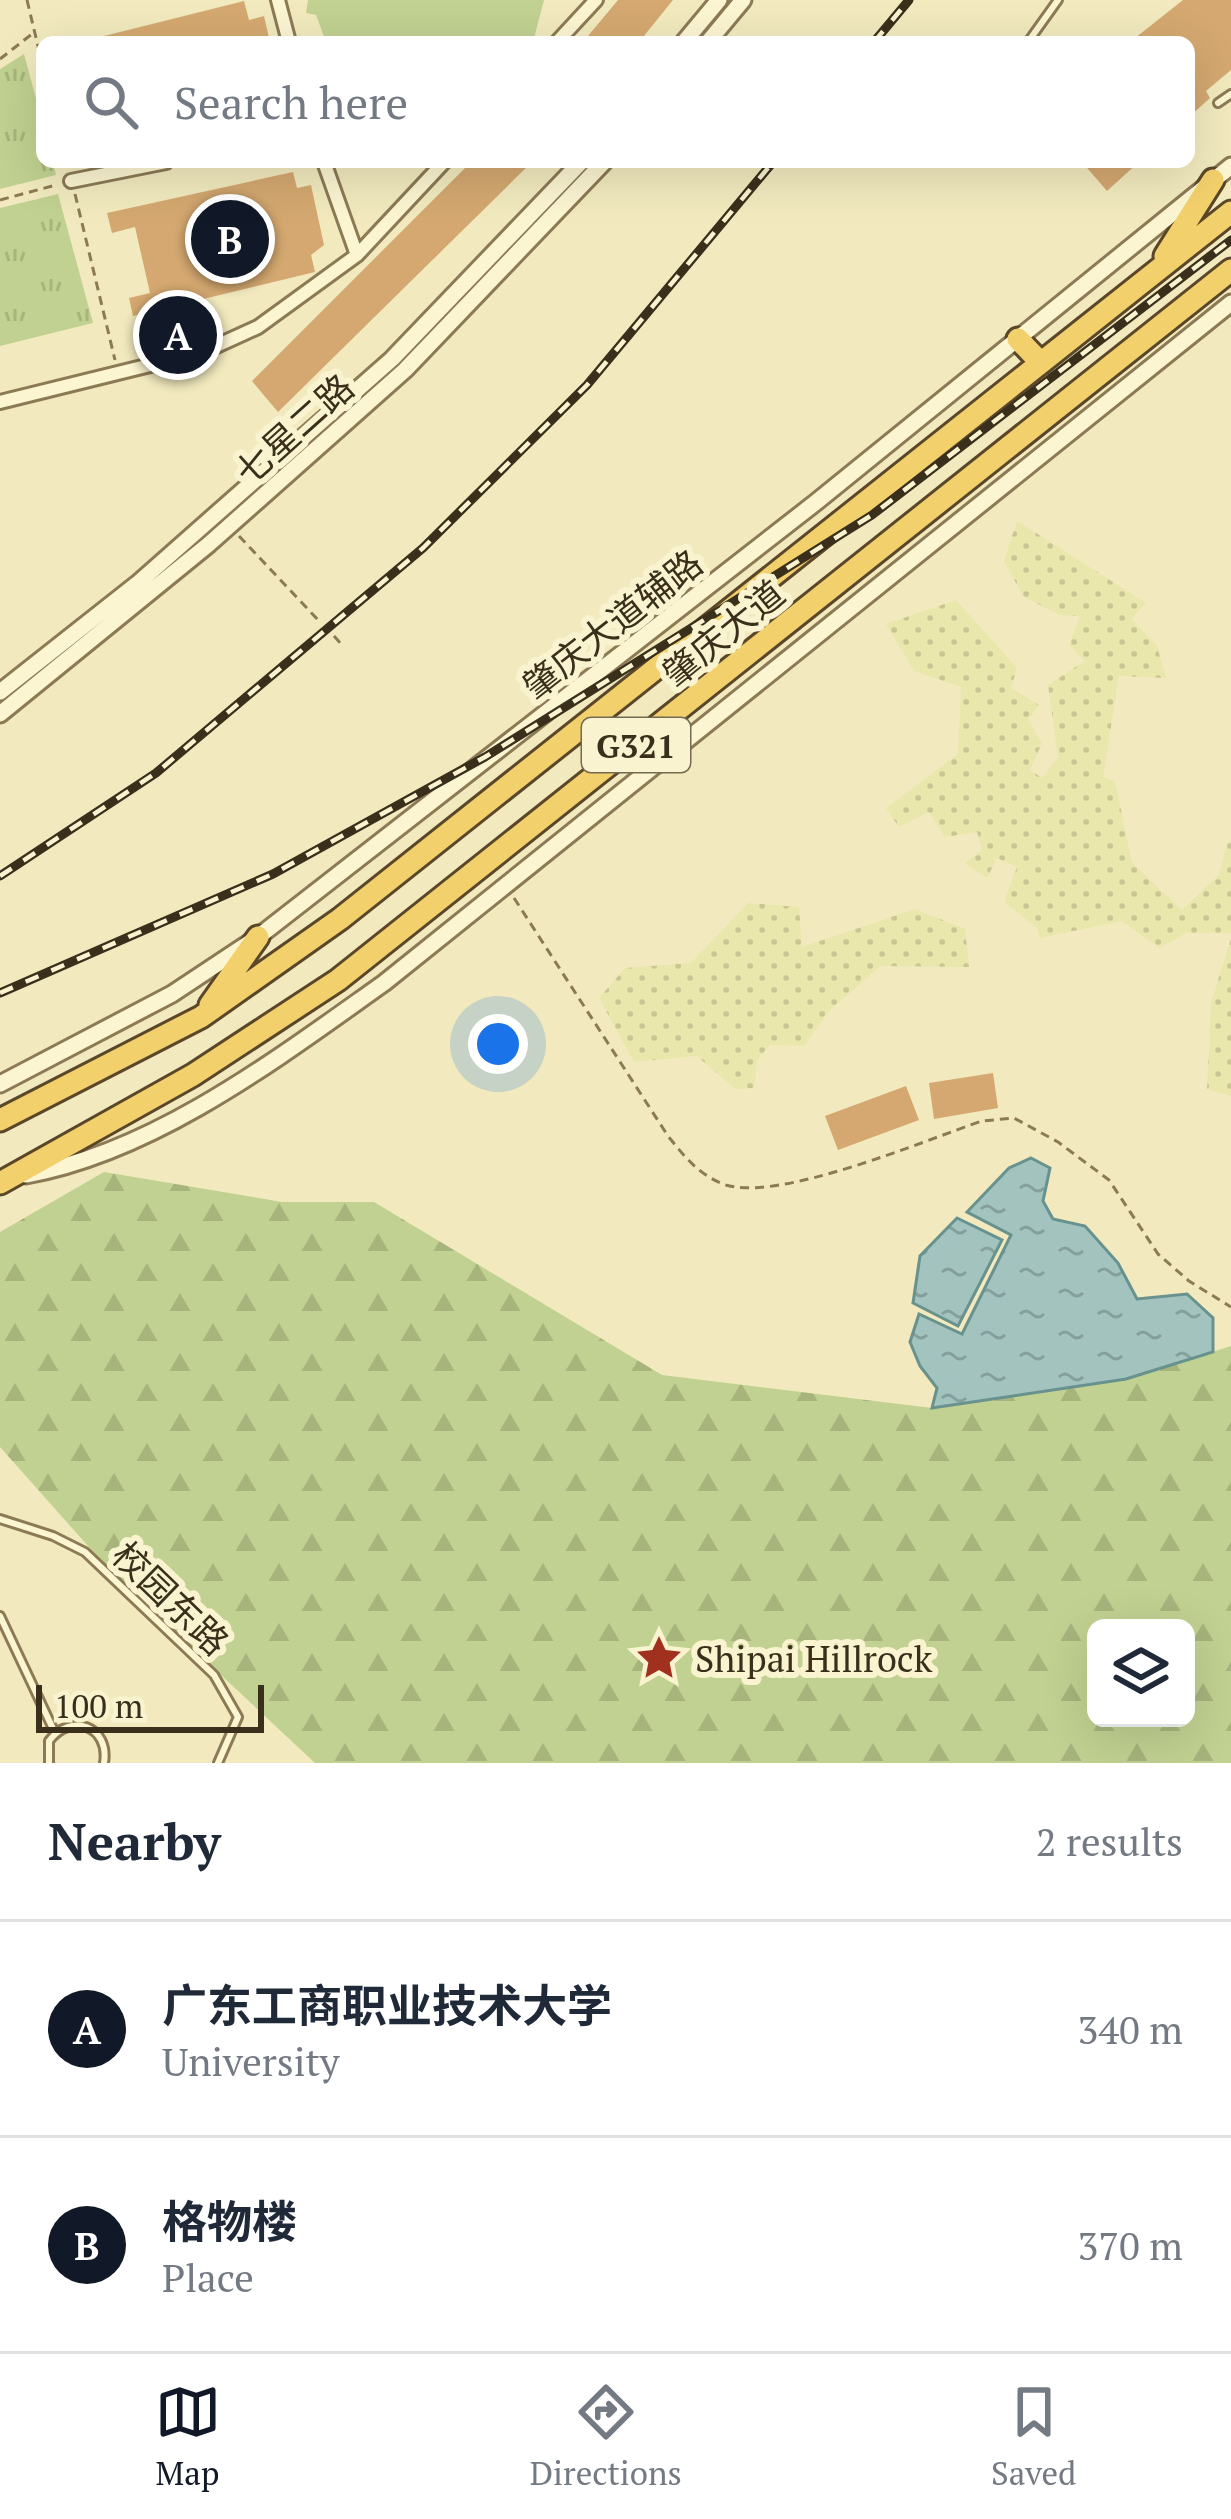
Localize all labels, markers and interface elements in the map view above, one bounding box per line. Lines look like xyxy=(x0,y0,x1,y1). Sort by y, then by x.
search box xyxy=(36,36,1195,168)
icon: search xyxy=(78,69,144,135)
text: Search here xyxy=(174,72,408,132)
pin: B xyxy=(191,194,269,284)
pin: A xyxy=(139,290,217,380)
street label: 七星二路 xyxy=(225,363,363,495)
street label: 肇庆大道辅路 xyxy=(512,539,712,709)
street label: 肇庆大道 xyxy=(652,569,794,697)
road number: G321 xyxy=(582,718,690,772)
your location xyxy=(468,1014,528,1074)
street label: 校园东路 xyxy=(103,1531,239,1665)
map controls xyxy=(1087,1619,1195,1727)
button: layers xyxy=(1087,1619,1195,1727)
place icon: Shipai Hillrock xyxy=(634,1633,684,1683)
place label: Shipai Hillrock xyxy=(695,1635,933,1682)
scale bar xyxy=(36,1679,264,1732)
text: 100 m xyxy=(54,1684,143,1727)
text: Nearby xyxy=(48,1807,221,1875)
text: 2 results xyxy=(1036,1815,1183,1867)
text: 广东工商职业技术大学 xyxy=(162,1975,612,2035)
text: A xyxy=(73,2003,101,2055)
text: 340 m xyxy=(1078,2003,1183,2055)
text: University xyxy=(162,2035,340,2087)
text: 格物楼 xyxy=(162,2191,297,2251)
text: B xyxy=(74,2219,100,2271)
text: 370 m xyxy=(1078,2219,1183,2271)
text: Place xyxy=(162,2251,254,2303)
tab: Map xyxy=(155,2379,221,2494)
tab: Directions xyxy=(530,2379,682,2494)
tab: Saved xyxy=(991,2379,1076,2494)

